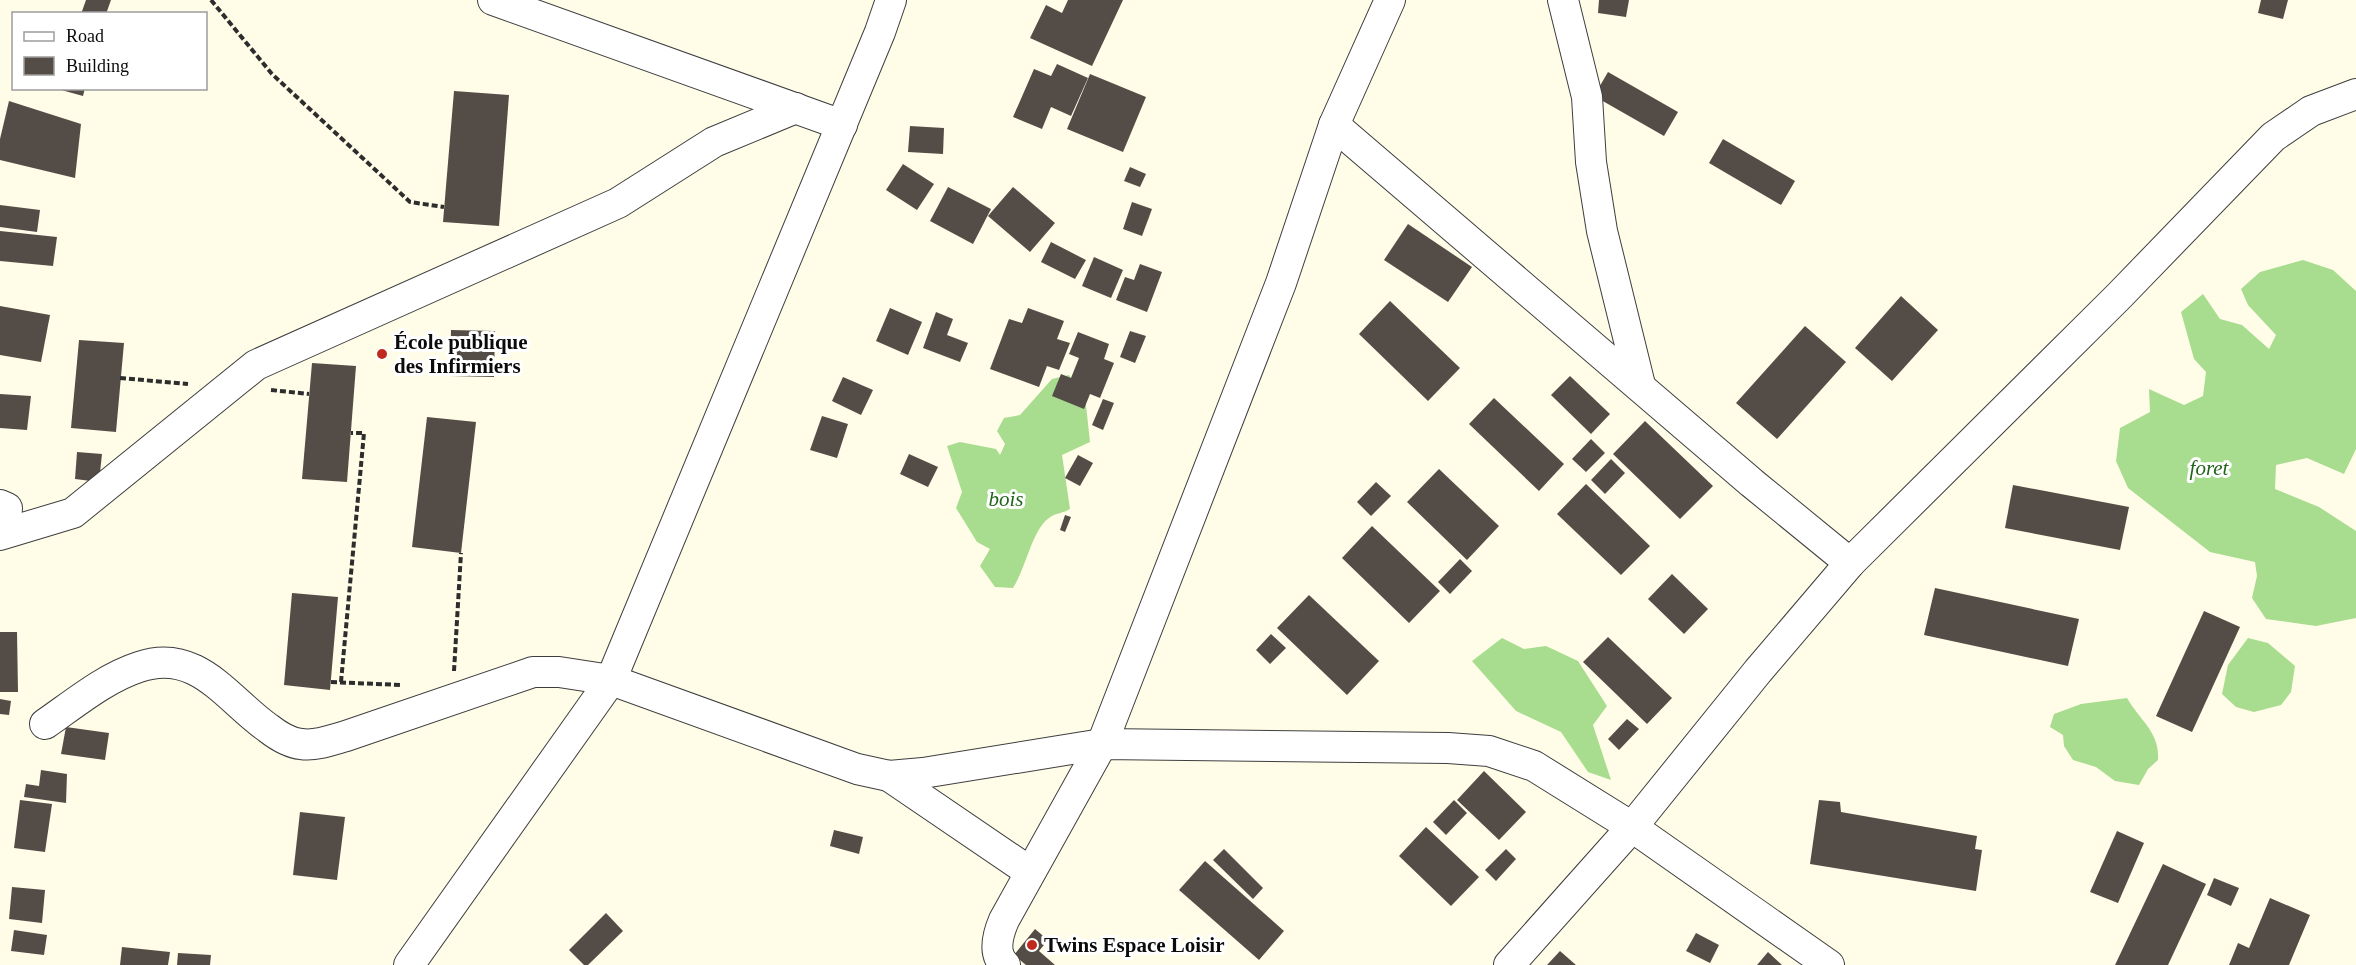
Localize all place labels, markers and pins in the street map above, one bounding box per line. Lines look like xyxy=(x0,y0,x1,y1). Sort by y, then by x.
place label: École publique des Infirmiers xyxy=(394,330,528,378)
marker: École publique des Infirmiers xyxy=(375,347,389,361)
place label: Twins Espace Loisir xyxy=(1044,933,1224,957)
marker: Twins Espace Loisir xyxy=(1025,938,1039,952)

